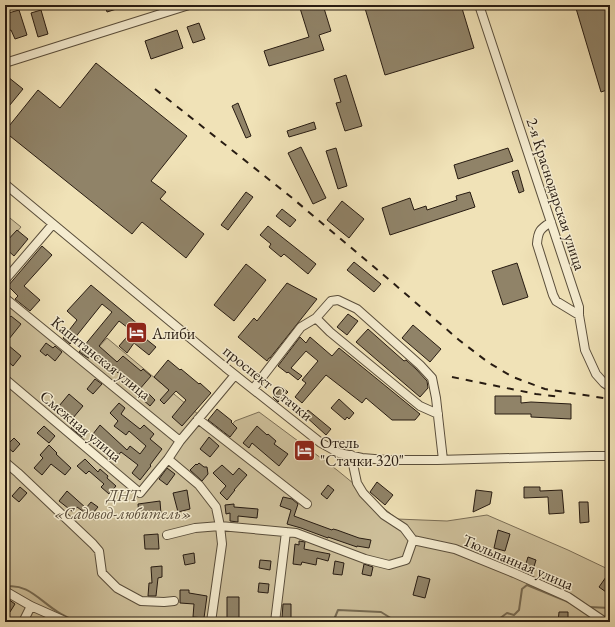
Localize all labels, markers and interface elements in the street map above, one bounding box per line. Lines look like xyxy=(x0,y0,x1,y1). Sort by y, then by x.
street label: 2-я Краснодарская улица xyxy=(521,115,591,274)
street label: Капитанская улица xyxy=(47,311,156,405)
hotel icon: Алиби xyxy=(124,320,150,346)
place label: Алиби xyxy=(151,323,196,344)
street label: проспект Стачки xyxy=(219,340,318,426)
street label: Смежная улица xyxy=(36,385,127,467)
place label: Отель "Стачки 320" xyxy=(320,432,404,471)
hotel icon: Отель "Стачки 320" xyxy=(292,438,318,464)
park label: ДНТ «Садовод-любитель» xyxy=(54,485,192,524)
street label: Тюльпанная улица xyxy=(459,529,577,595)

